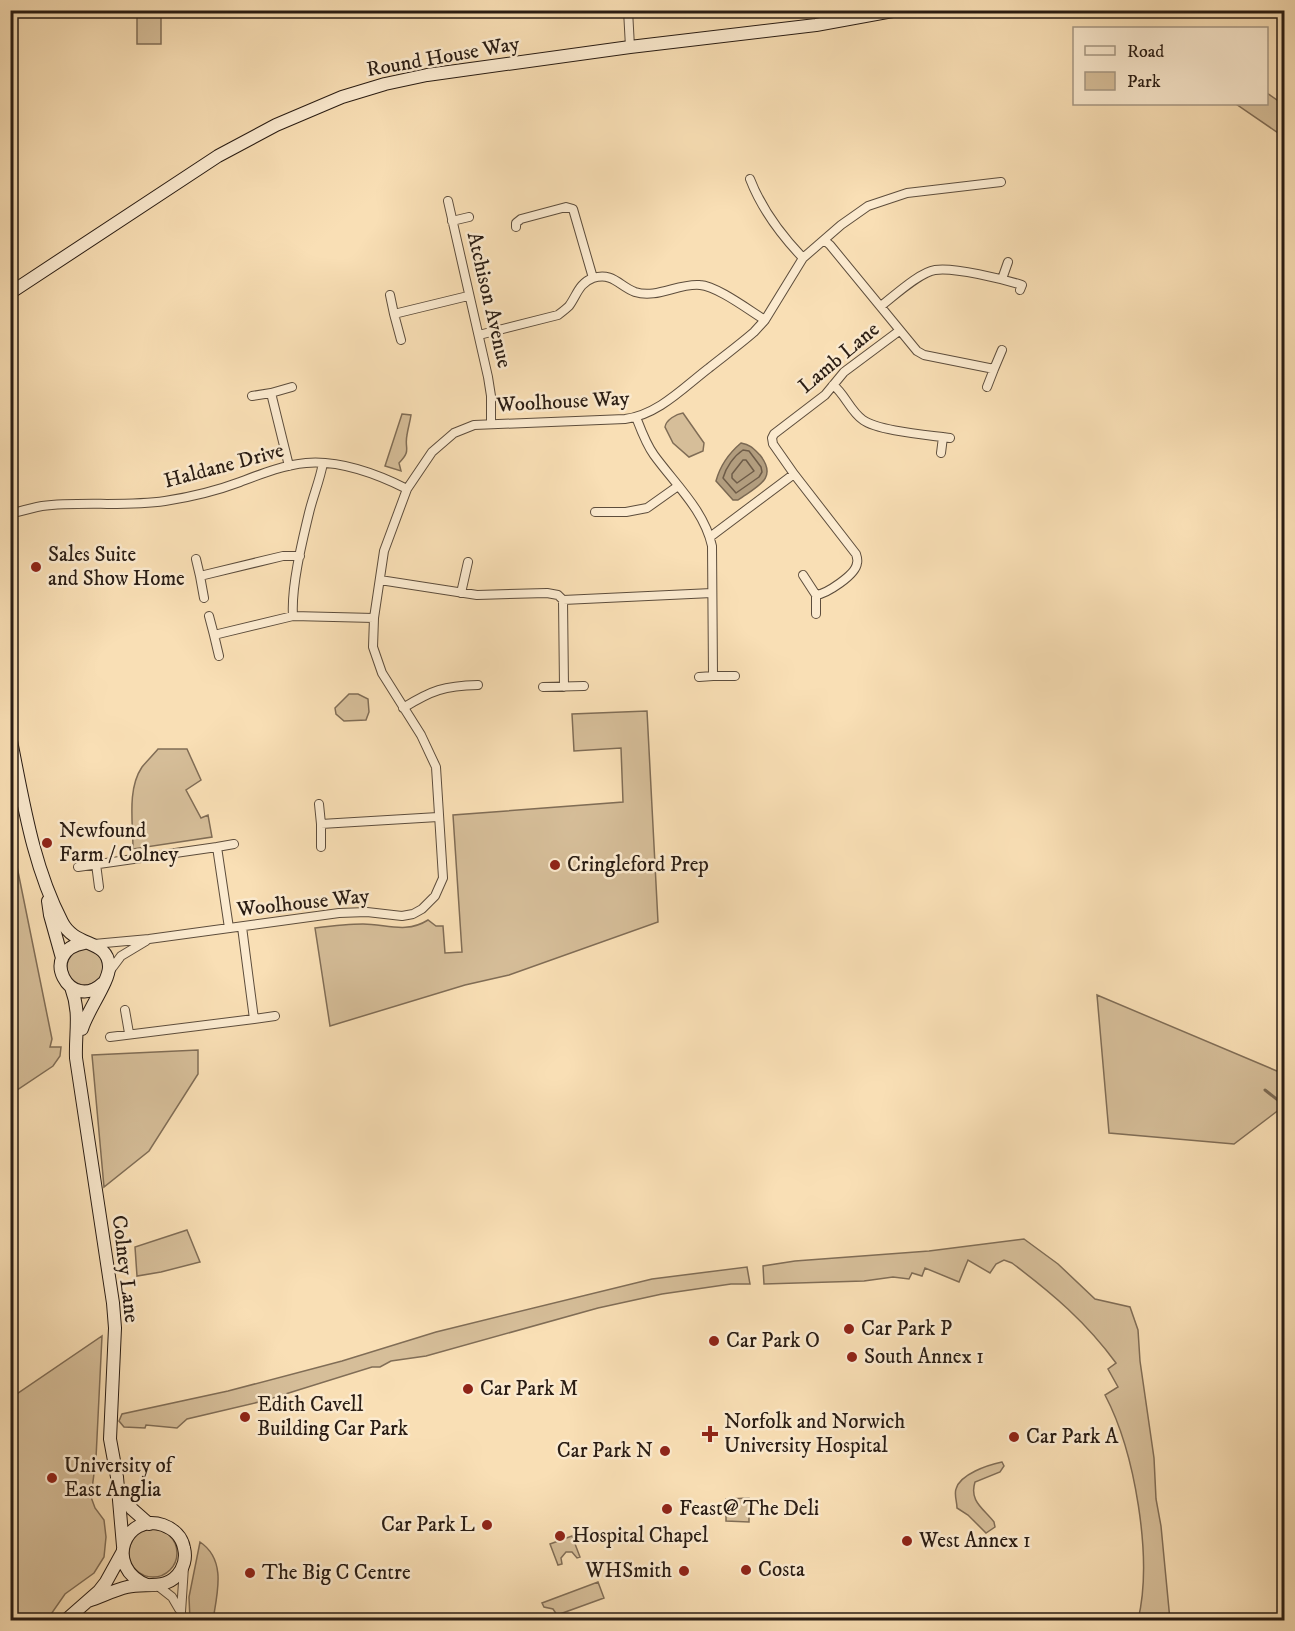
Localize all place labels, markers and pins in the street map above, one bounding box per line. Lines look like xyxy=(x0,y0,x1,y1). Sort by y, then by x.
place label: Sales Suite and Show Home xyxy=(48,542,185,592)
marker: Sales Suite and Show Home xyxy=(29,560,43,574)
place label: Newfound Farm / Colney xyxy=(59,818,179,868)
marker: Newfound Farm / Colney xyxy=(40,836,54,850)
place label: Cringleford Prep xyxy=(567,852,709,878)
marker: Cringleford Prep xyxy=(548,858,562,872)
place label: Car Park P xyxy=(861,1316,952,1342)
marker: Car Park P xyxy=(842,1322,856,1336)
place label: Car Park O xyxy=(726,1328,820,1354)
marker: Car Park O xyxy=(707,1334,721,1348)
place label: South Annex 1 xyxy=(864,1344,984,1370)
marker: South Annex 1 xyxy=(845,1350,859,1364)
place label: Car Park M xyxy=(480,1376,578,1402)
marker: Car Park M xyxy=(461,1382,475,1396)
place label: Edith Cavell Building Car Park xyxy=(257,1392,409,1442)
place label: Norfolk and Norwich University Hospital xyxy=(724,1409,905,1459)
marker: Edith Cavell Building Car Park xyxy=(238,1410,252,1424)
place label: Car Park A xyxy=(1026,1424,1119,1450)
marker: Norfolk and Norwich University Hospital xyxy=(701,1425,719,1443)
marker: Car Park A xyxy=(1007,1430,1021,1444)
place label: Car Park N xyxy=(557,1438,653,1464)
marker: Car Park N xyxy=(658,1444,672,1458)
place label: University of East Anglia xyxy=(64,1453,176,1503)
marker: University of East Anglia xyxy=(45,1471,59,1485)
place label: Feast@ The Deli xyxy=(679,1496,819,1522)
marker: Feast@ The Deli xyxy=(660,1502,674,1516)
place label: Car Park L xyxy=(381,1512,475,1538)
marker: Car Park L xyxy=(480,1518,494,1532)
place label: Hospital Chapel xyxy=(572,1523,709,1549)
place label: West Annex 1 xyxy=(918,1528,1031,1554)
marker: Hospital Chapel xyxy=(553,1529,567,1543)
marker: West Annex 1 xyxy=(900,1534,914,1548)
place label: Costa xyxy=(758,1557,805,1583)
place label: WHSmith xyxy=(584,1558,672,1584)
place label: The Big C Centre xyxy=(262,1560,411,1586)
marker: Costa xyxy=(739,1563,753,1577)
marker: WHSmith xyxy=(677,1564,691,1578)
marker: The Big C Centre xyxy=(243,1566,257,1580)

